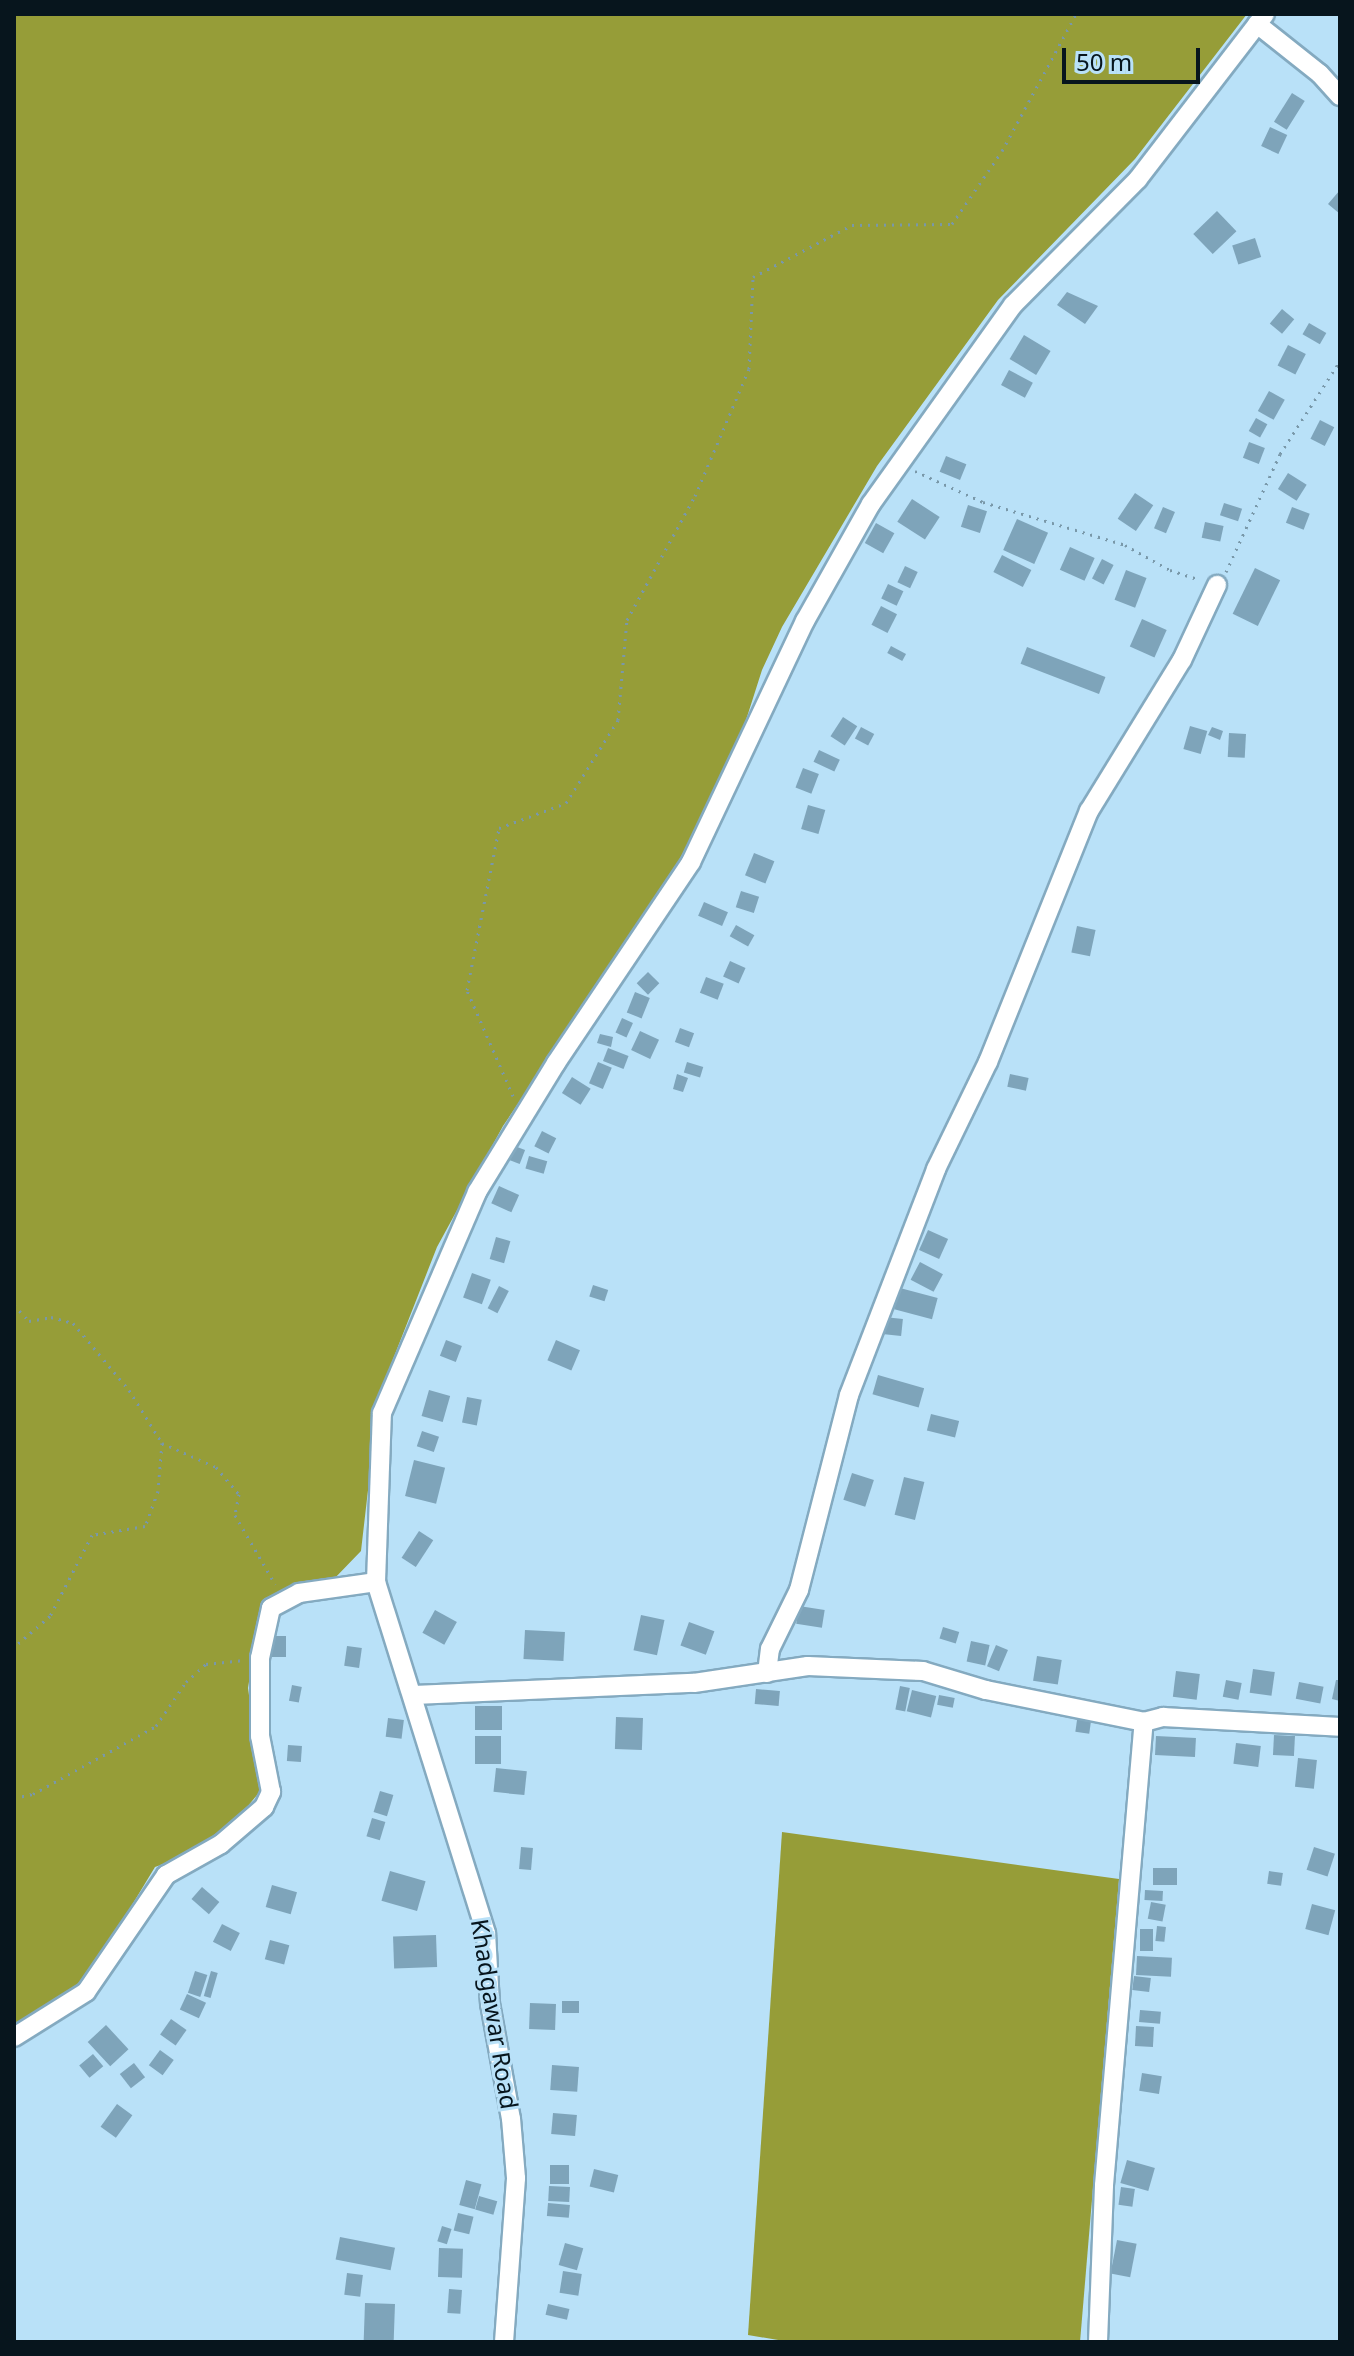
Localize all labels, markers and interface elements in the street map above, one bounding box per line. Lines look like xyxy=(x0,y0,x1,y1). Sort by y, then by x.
scale bar xyxy=(1066,32,1204,82)
text: 50 m xyxy=(1076,45,1132,78)
street label: Khadgawar Road xyxy=(466,1917,524,2111)

